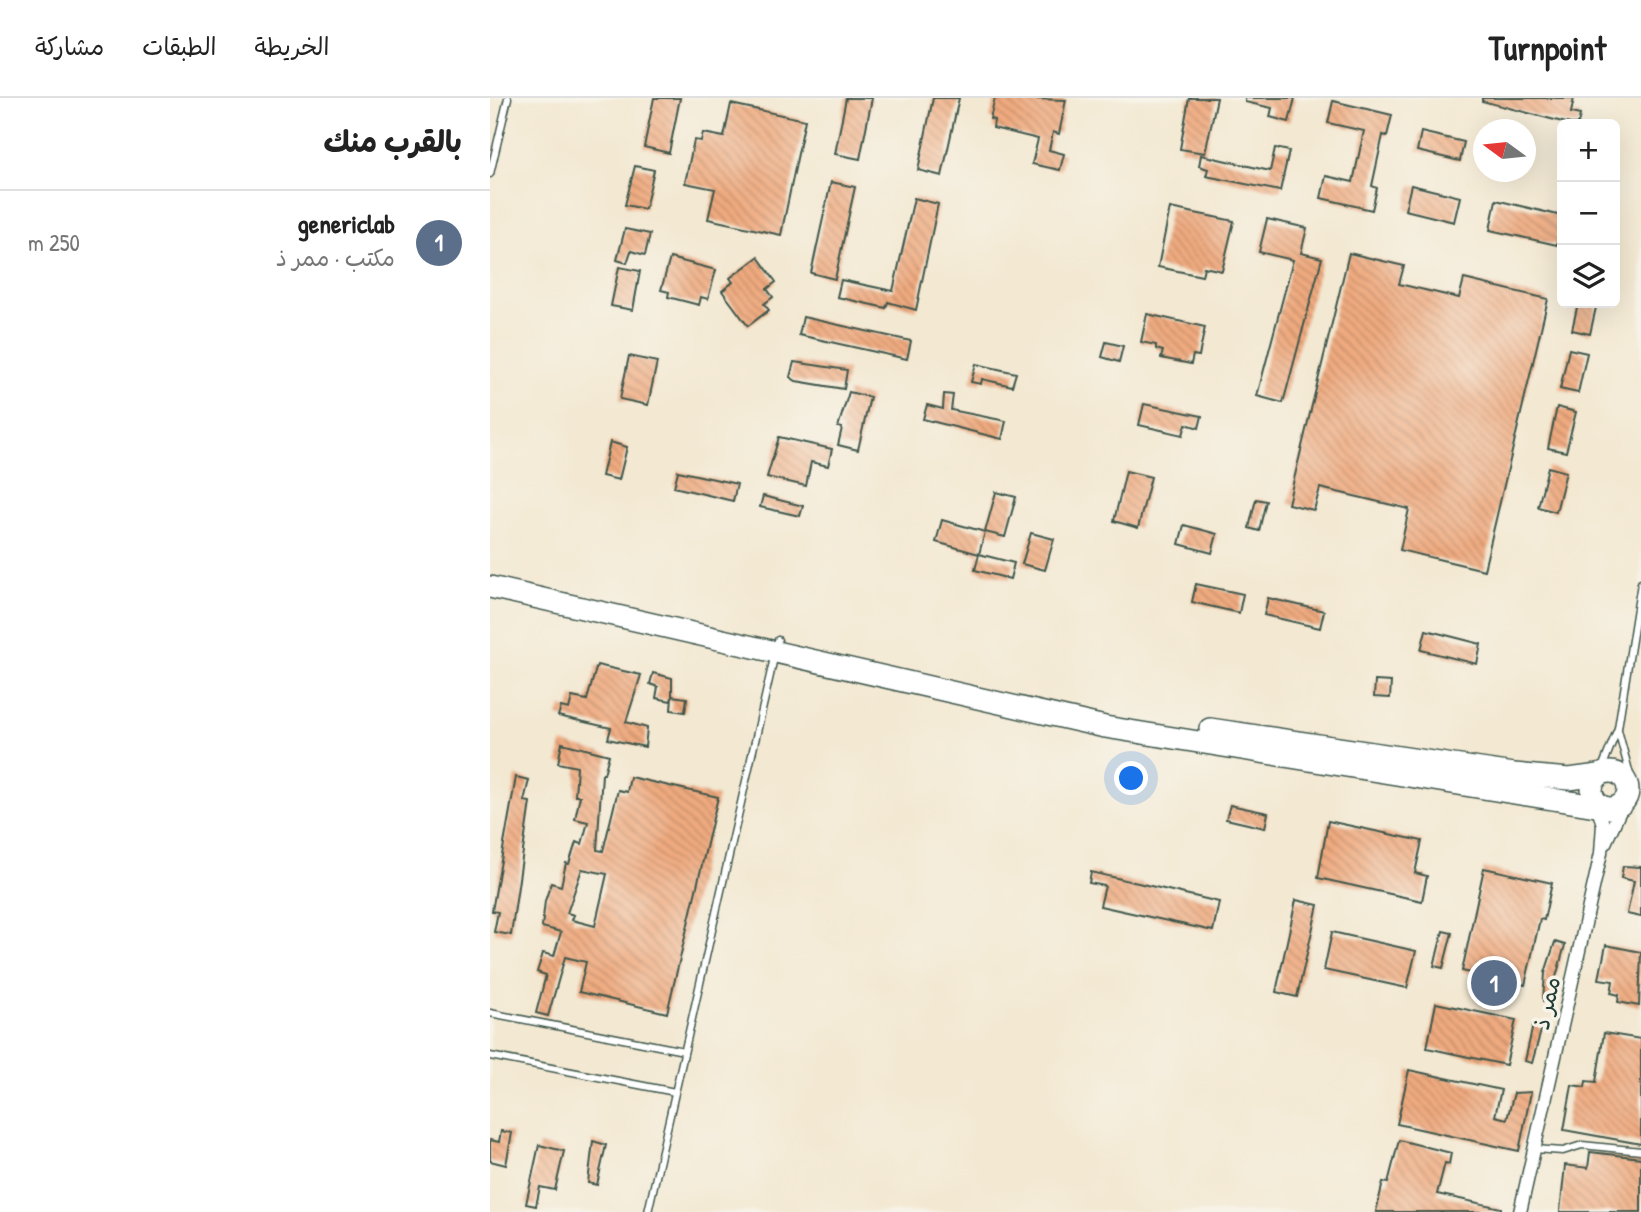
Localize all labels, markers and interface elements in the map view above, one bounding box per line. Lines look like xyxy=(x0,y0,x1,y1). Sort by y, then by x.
text: Turnpoint xyxy=(1489,26,1606,70)
text: مشاركة xyxy=(35,30,104,62)
text: الطبقات xyxy=(142,30,217,62)
text: الخريطة xyxy=(255,30,329,62)
north arrow xyxy=(1473,119,1536,182)
map controls xyxy=(1557,119,1620,308)
button: + xyxy=(1557,119,1620,182)
text: بالقرب منك xyxy=(324,121,462,161)
button: − xyxy=(1557,182,1620,245)
text: genericlab xyxy=(297,206,395,241)
text: 250 m xyxy=(28,227,80,258)
text: 1 xyxy=(435,227,443,258)
text: مكتب · ممر ذ xyxy=(276,242,395,273)
button: layers xyxy=(1557,245,1620,308)
your location xyxy=(1114,761,1148,795)
pin: 1 xyxy=(1471,957,1517,1009)
street label: ممر ذ xyxy=(1525,973,1567,1033)

